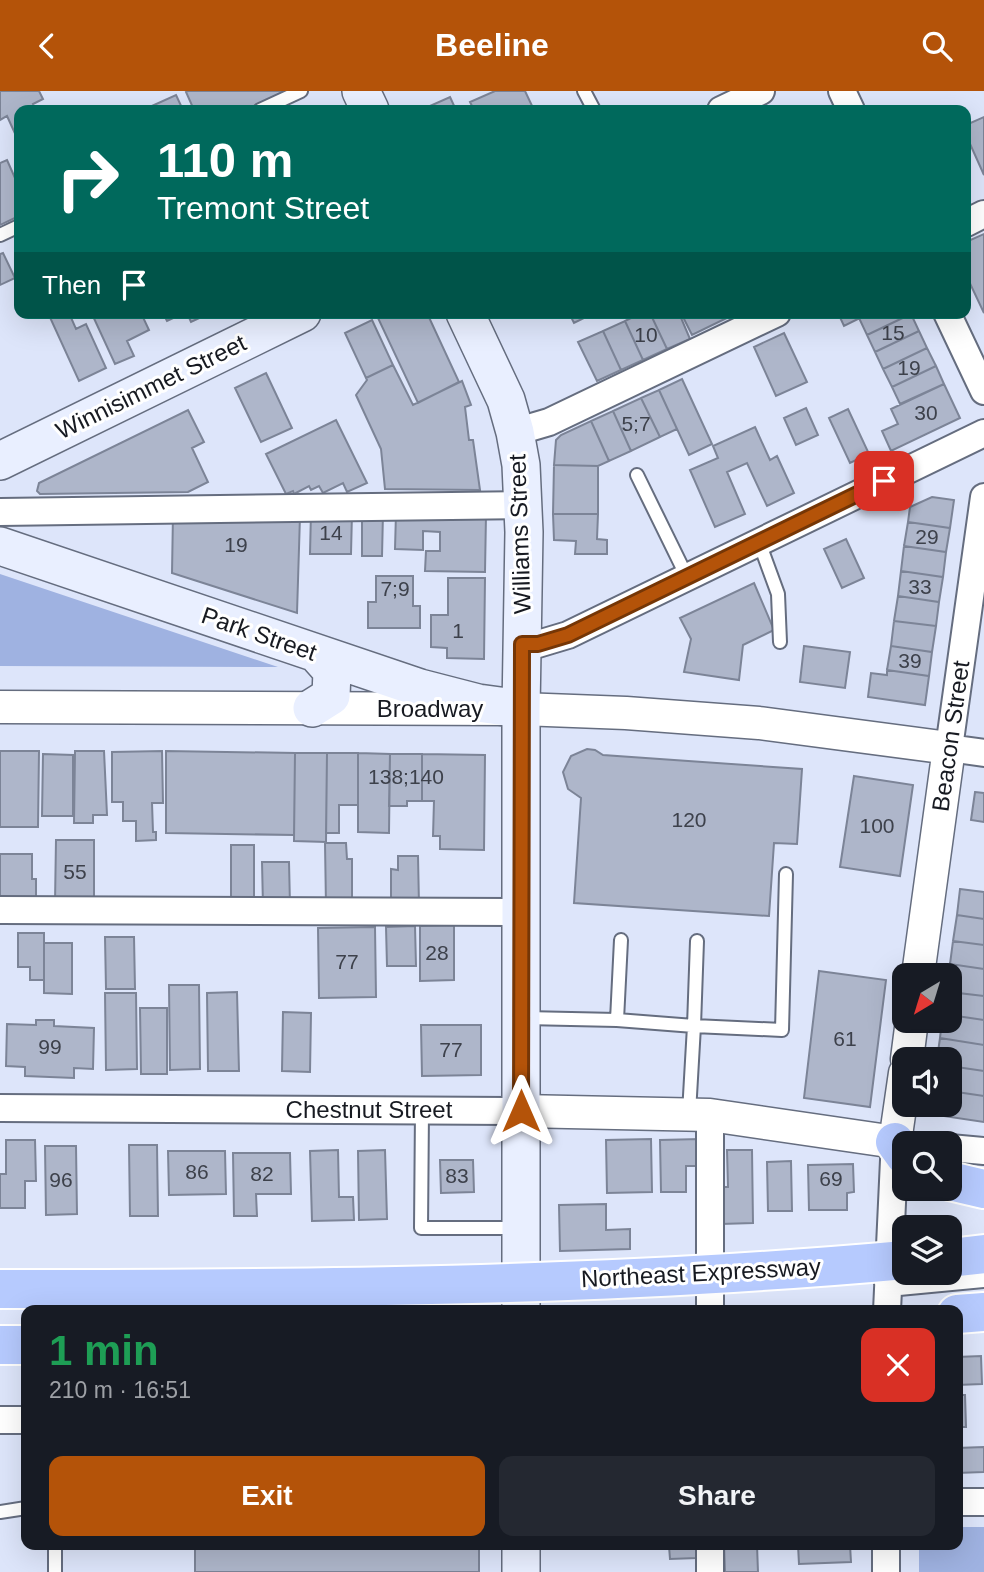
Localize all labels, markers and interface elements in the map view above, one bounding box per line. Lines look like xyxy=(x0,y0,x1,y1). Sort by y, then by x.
icon: back xyxy=(28,27,66,65)
text: Beeline xyxy=(435,27,549,63)
icon: search xyxy=(918,27,956,65)
icon: right xyxy=(42,133,133,224)
text: 110 m xyxy=(157,133,293,187)
text: Tremont Street xyxy=(157,190,369,226)
icon: arrive xyxy=(115,266,153,304)
text: Then xyxy=(42,270,101,300)
house number: 15 xyxy=(881,321,905,344)
house number: 10 xyxy=(634,323,658,346)
street label: Winnisimmet Street xyxy=(51,329,250,444)
house number: 19 xyxy=(897,356,921,379)
house number: 30 xyxy=(914,401,938,424)
house number: 5;7 xyxy=(621,412,651,435)
pin xyxy=(854,451,914,511)
street label: Williams Street xyxy=(503,453,536,614)
icon: arrive xyxy=(865,462,903,500)
house number: 14 xyxy=(319,521,343,544)
house number: 29 xyxy=(915,525,939,548)
house number: 19 xyxy=(224,533,248,556)
house number: 33 xyxy=(908,575,932,598)
house number: 7;9 xyxy=(380,577,410,600)
street label: Park Street xyxy=(198,601,321,666)
house number: 1 xyxy=(452,619,464,642)
house number: 39 xyxy=(898,649,922,672)
street label: Beacon Street xyxy=(927,658,975,813)
street label: Broadway xyxy=(377,695,483,722)
house number: 138;140 xyxy=(368,765,444,788)
house number: 120 xyxy=(671,808,707,831)
house number: 100 xyxy=(859,814,895,837)
house number: 55 xyxy=(63,860,87,883)
house number: 28 xyxy=(425,941,449,964)
house number: 77 xyxy=(335,950,359,973)
north arrow xyxy=(892,963,962,1033)
map controls xyxy=(892,963,962,1285)
house number: 61 xyxy=(833,1027,857,1050)
house number: 99 xyxy=(38,1035,62,1058)
house number: 77 xyxy=(439,1038,463,1061)
button: sound xyxy=(892,1047,962,1117)
position arrow xyxy=(484,1074,558,1148)
street label: Chestnut Street xyxy=(286,1096,453,1123)
button: search xyxy=(892,1131,962,1201)
house number: 86 xyxy=(185,1160,209,1183)
house number: 82 xyxy=(250,1162,274,1185)
house number: 83 xyxy=(445,1164,469,1187)
house number: 69 xyxy=(819,1167,843,1190)
house number: 96 xyxy=(49,1168,73,1191)
button: layers xyxy=(892,1215,962,1285)
street label: Northeast Expressway xyxy=(580,1253,822,1292)
text: 1 min xyxy=(49,1327,159,1374)
button: close xyxy=(861,1328,935,1402)
text: 210 m · 16:51 xyxy=(49,1377,191,1403)
button: Exit xyxy=(49,1456,485,1536)
button: Share xyxy=(499,1456,935,1536)

